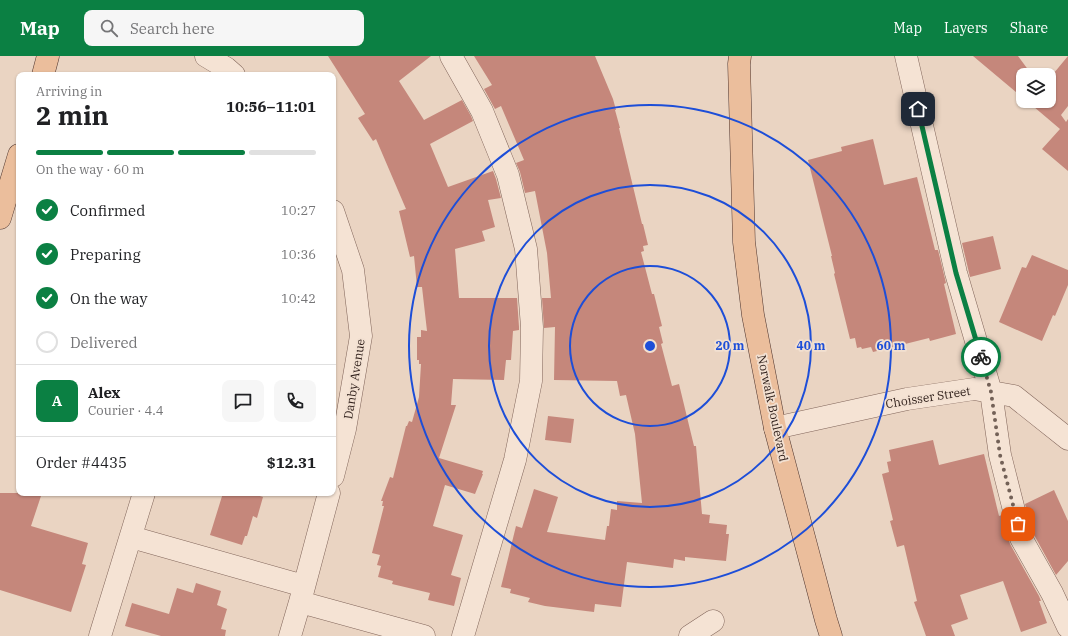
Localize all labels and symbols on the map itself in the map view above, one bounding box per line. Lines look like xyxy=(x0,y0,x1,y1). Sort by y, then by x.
pin xyxy=(901,92,935,126)
courier xyxy=(961,337,1001,377)
street label: Danby Avenue xyxy=(340,338,368,420)
text: 20 m xyxy=(716,338,745,353)
text: 40 m xyxy=(797,338,826,353)
text: 60 m xyxy=(877,338,906,353)
centre of rings xyxy=(643,339,657,353)
street label: Norwalk Boulevard xyxy=(754,353,792,463)
street label: Choisser Street xyxy=(884,383,972,411)
pin xyxy=(1001,507,1035,541)

